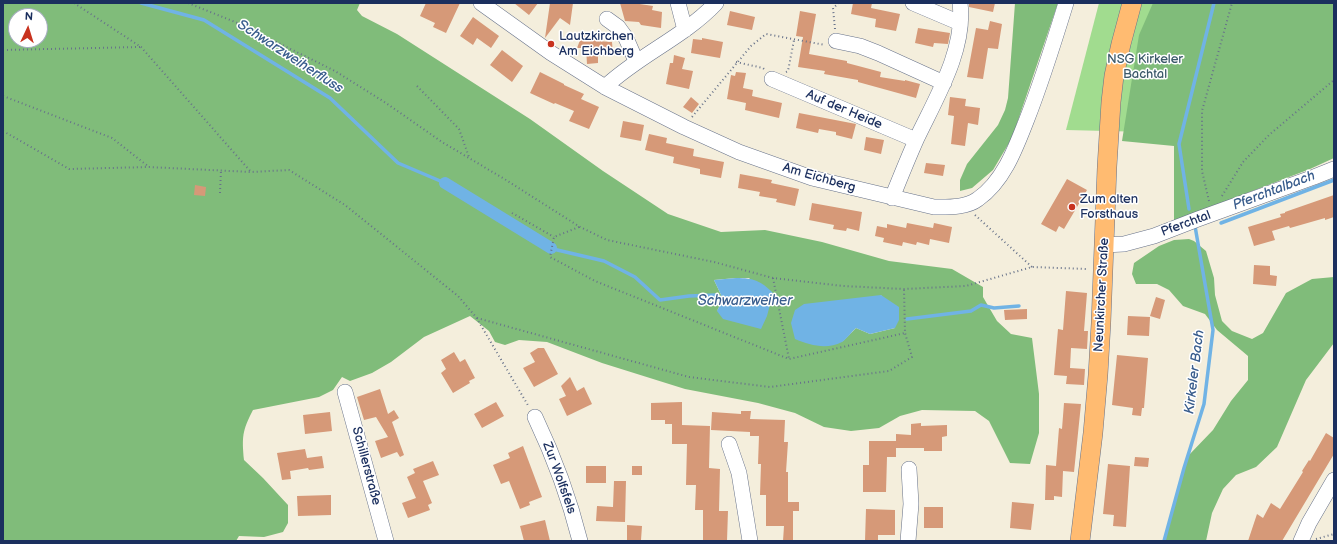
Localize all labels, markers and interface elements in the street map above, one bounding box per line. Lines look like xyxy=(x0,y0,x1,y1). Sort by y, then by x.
north arrow xyxy=(8,8,48,48)
text: N xyxy=(24,10,33,23)
water label: Schwarzweiherfluss xyxy=(234,17,346,97)
place label: Lautzkirchen Am Eichberg xyxy=(559,29,634,60)
marker: Lautzkirchen Am Eichberg xyxy=(546,39,556,49)
park label: NSG Kirkeler Bachtal xyxy=(1107,52,1183,83)
street label: Auf der Heide xyxy=(804,87,884,133)
street label: Am Eichberg xyxy=(781,160,857,196)
water label: Pferchtalbach xyxy=(1230,168,1318,214)
place label: Zum alten Forsthaus xyxy=(1080,192,1138,223)
marker: Zum alten Forsthaus xyxy=(1067,202,1077,212)
street label: Pferchtal xyxy=(1159,208,1213,240)
street label: Neunkircher Straße xyxy=(1091,237,1113,353)
water label: Schwarzweiher xyxy=(698,293,792,309)
water label: Kirkeler Bach xyxy=(1182,329,1208,415)
street label: Schillerstraße xyxy=(348,425,384,507)
street label: Zur Wolfsfels xyxy=(539,440,579,516)

